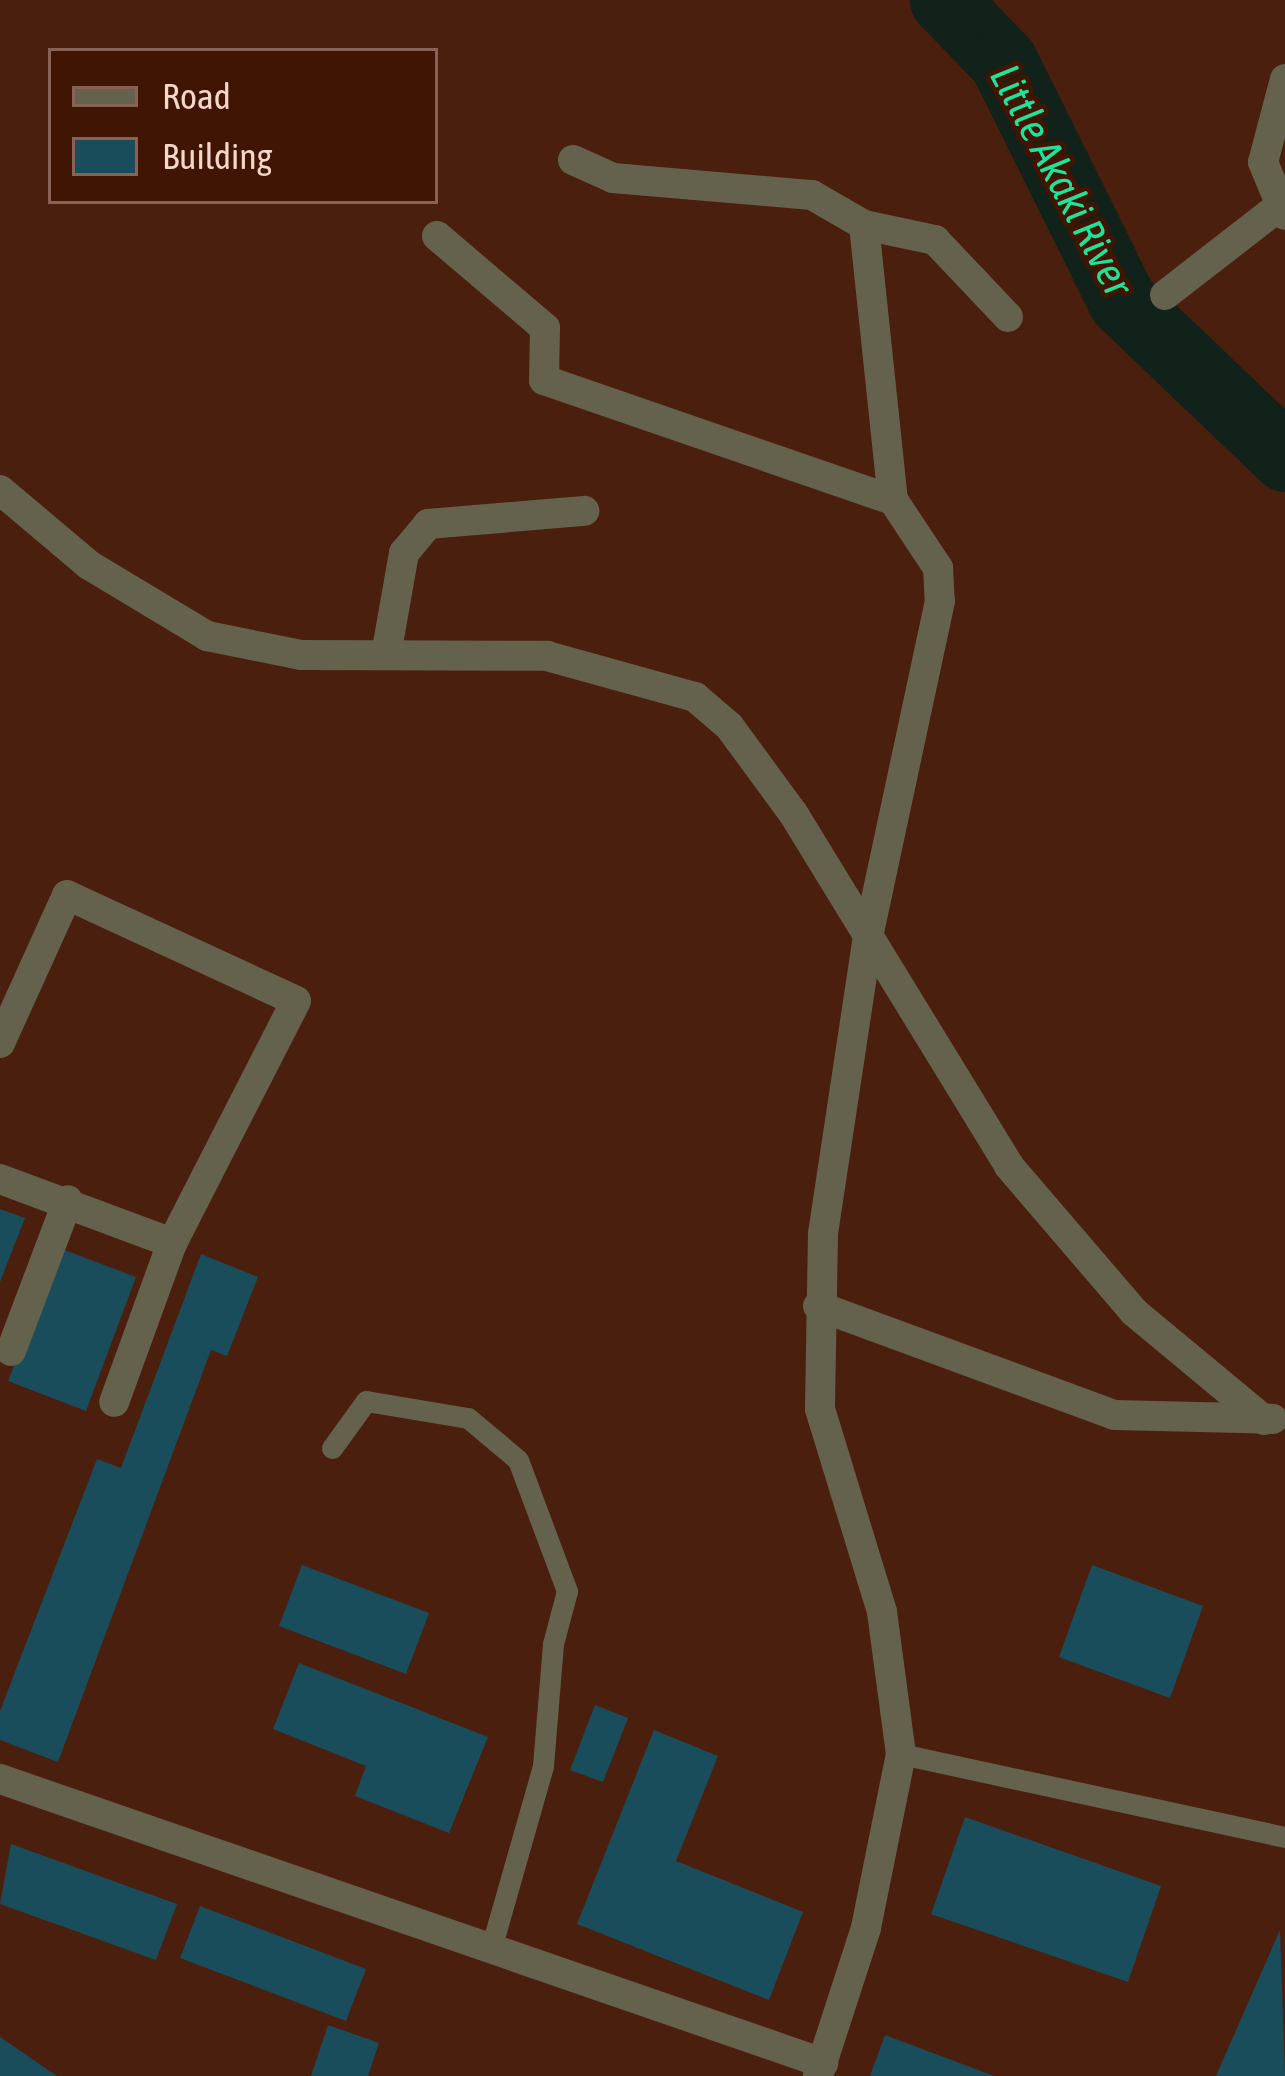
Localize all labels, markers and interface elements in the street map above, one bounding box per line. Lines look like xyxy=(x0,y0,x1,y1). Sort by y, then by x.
legend xyxy=(48,48,438,204)
water label: Little Akaki River xyxy=(980,56,1144,304)
text: Road xyxy=(162,75,231,117)
text: Building xyxy=(162,135,272,177)

